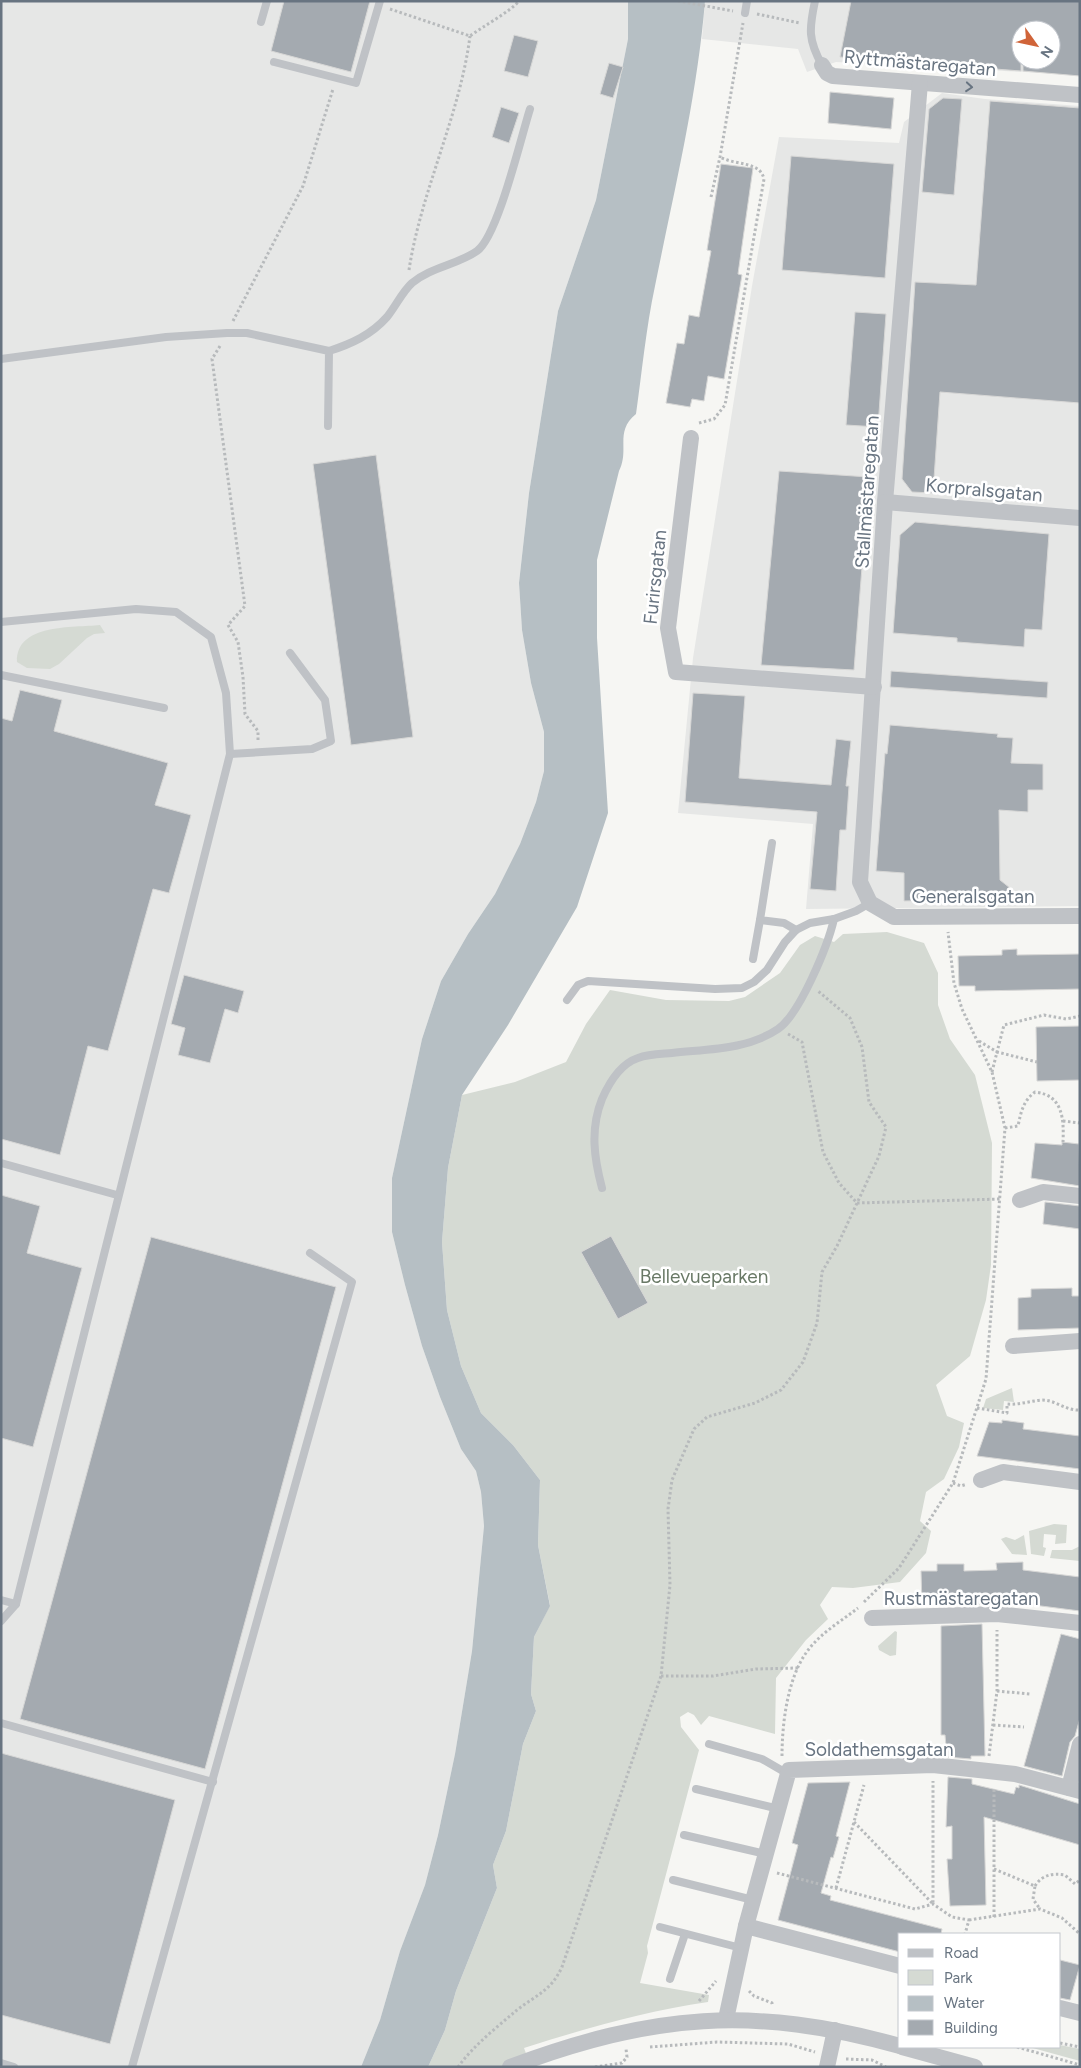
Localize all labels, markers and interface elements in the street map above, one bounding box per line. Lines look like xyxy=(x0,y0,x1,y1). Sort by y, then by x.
north arrow xyxy=(1011,20,1061,70)
text: N xyxy=(1036,43,1057,61)
street label: Ryttmästaregatan xyxy=(843,45,997,81)
one-way arrow xyxy=(965,81,973,92)
street label: Stallmästaregatan xyxy=(850,415,884,569)
street label: Korpralsgatan xyxy=(924,473,1044,507)
street label: Furirsgatan xyxy=(639,529,671,625)
street label: Generalsgatan xyxy=(911,885,1035,908)
park label: Bellevueparken xyxy=(640,1265,768,1288)
street label: Rustmästaregatan xyxy=(883,1587,1039,1610)
street label: Soldathemsgatan xyxy=(804,1738,954,1761)
legend xyxy=(898,1933,1061,2048)
text: Road xyxy=(944,1944,979,1962)
text: Park xyxy=(944,1969,973,1987)
text: Water xyxy=(944,1994,984,2012)
text: Building xyxy=(944,2019,998,2037)

